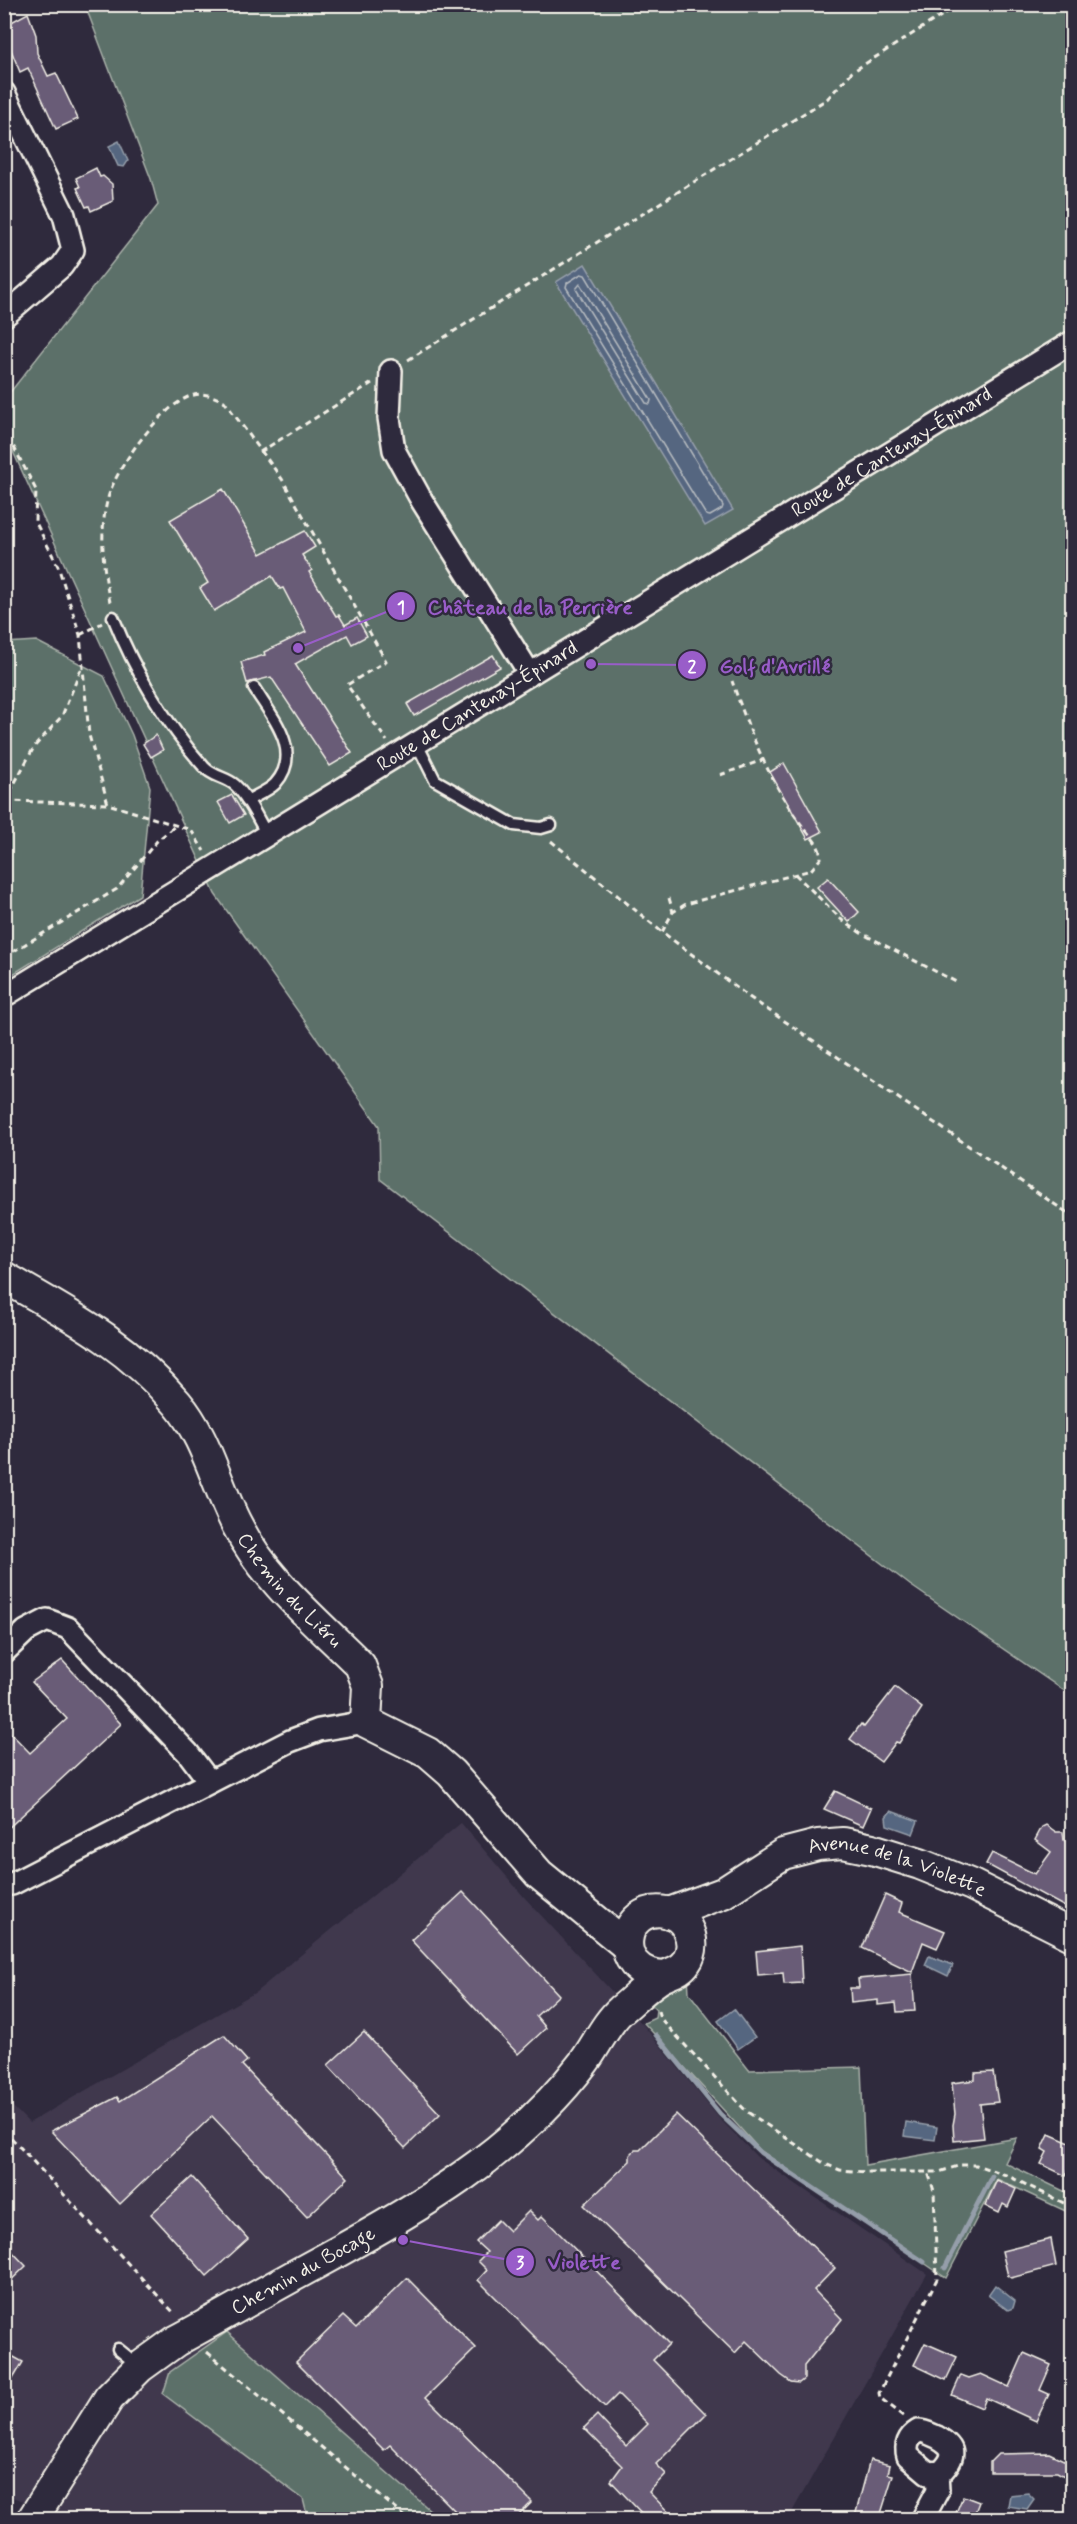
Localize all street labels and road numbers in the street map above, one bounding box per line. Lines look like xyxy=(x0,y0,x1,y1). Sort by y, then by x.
street label: Route de Cantenay-Épinard xyxy=(786,381,997,524)
street label: Route de Cantenay-Épinard xyxy=(372,634,583,778)
street label: Chemin du Liéru xyxy=(231,1528,348,1654)
street label: Avenue de la Violette xyxy=(805,1829,991,1904)
street label: Chemin du Bocage xyxy=(226,2220,380,2321)

